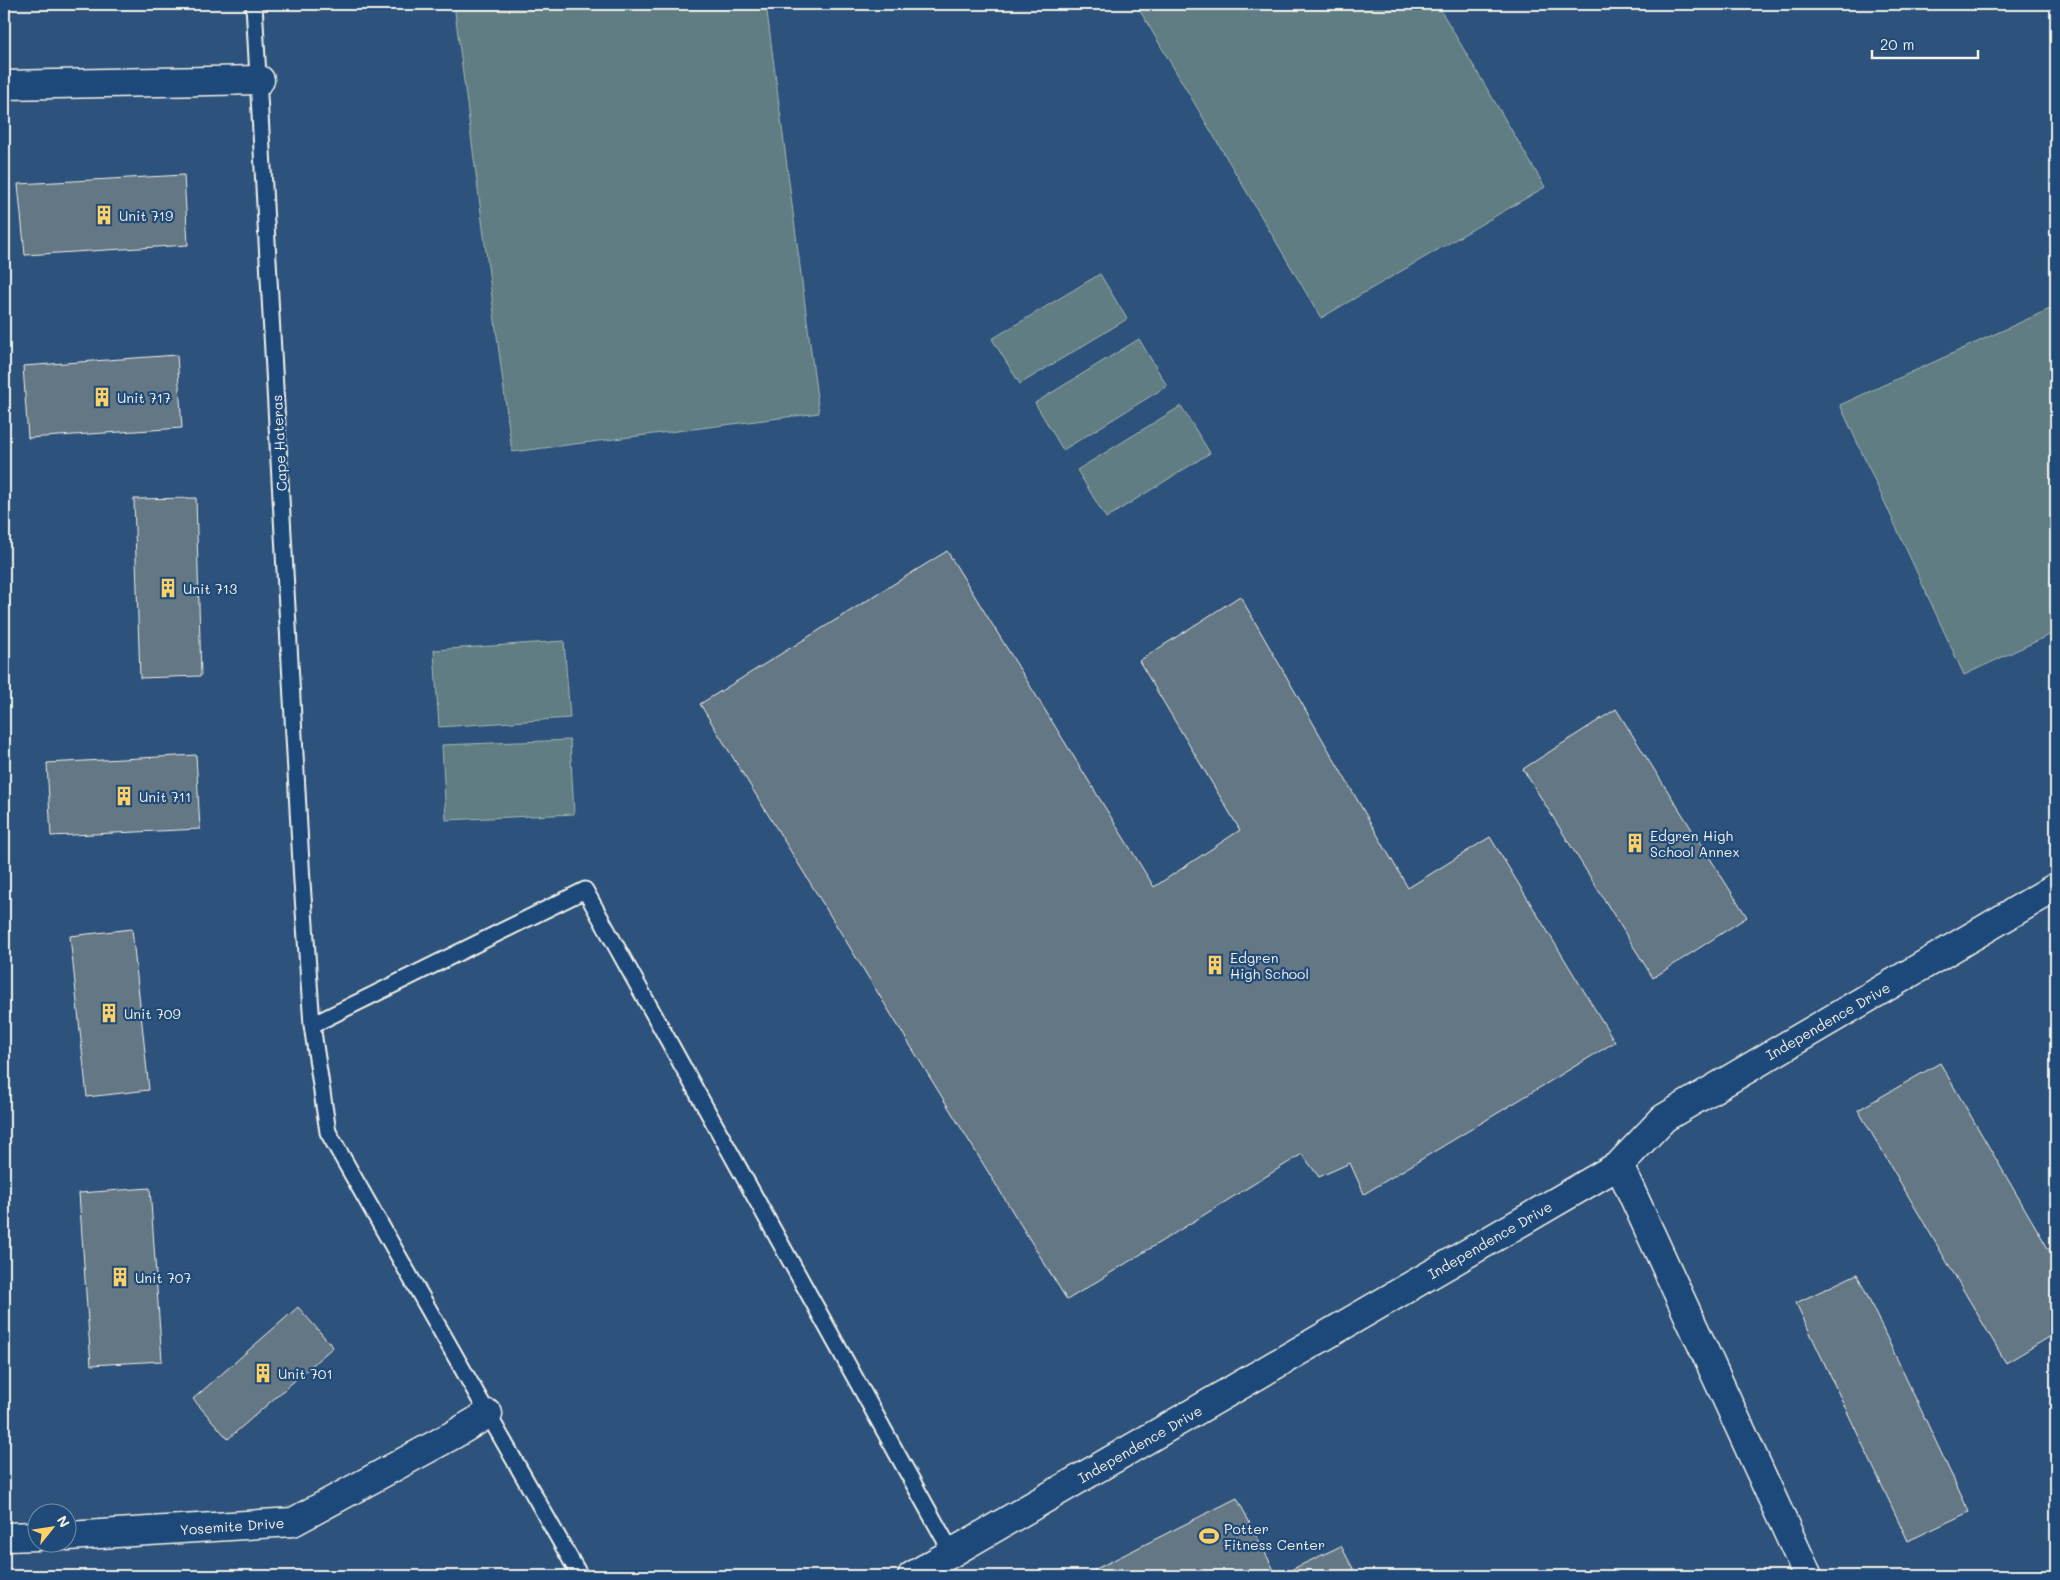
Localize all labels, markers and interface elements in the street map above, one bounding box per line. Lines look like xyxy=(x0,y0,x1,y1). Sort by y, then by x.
scale bar xyxy=(1872,28,1979,60)
text: 20 m xyxy=(1880,34,1914,54)
building icon: Unit 719 xyxy=(93,204,115,226)
place label: Unit 719 xyxy=(119,206,173,225)
building icon: Unit 717 xyxy=(91,386,113,408)
place label: Unit 717 xyxy=(117,388,171,407)
street label: Cape Hateras xyxy=(267,394,291,492)
building icon: Unit 713 xyxy=(157,577,179,599)
place label: Unit 713 xyxy=(183,579,237,598)
building icon: Unit 711 xyxy=(113,785,135,807)
place label: Unit 711 xyxy=(139,787,191,806)
place label: Edgren High School Annex xyxy=(1650,826,1740,861)
building icon: Edgren High School Annex xyxy=(1624,832,1646,854)
place label: Edgren High School xyxy=(1230,948,1309,983)
building icon: Edgren High School xyxy=(1204,954,1226,976)
street label: Independence Drive xyxy=(1763,978,1893,1064)
building icon: Unit 709 xyxy=(98,1002,120,1024)
place label: Unit 709 xyxy=(124,1004,181,1023)
street label: Independence Drive xyxy=(1425,1197,1555,1283)
building icon: Unit 707 xyxy=(109,1266,131,1288)
place label: Unit 707 xyxy=(135,1268,191,1287)
building icon: Unit 701 xyxy=(252,1362,274,1384)
place label: Unit 701 xyxy=(278,1364,333,1383)
street label: Independence Drive xyxy=(1075,1401,1205,1487)
north arrow xyxy=(28,1502,78,1552)
text: N xyxy=(53,1512,75,1531)
street label: Yosemite Drive xyxy=(179,1513,285,1539)
place label: Potter Fitness Center xyxy=(1224,1519,1325,1554)
sports icon: Potter Fitness Center xyxy=(1198,1525,1220,1547)

